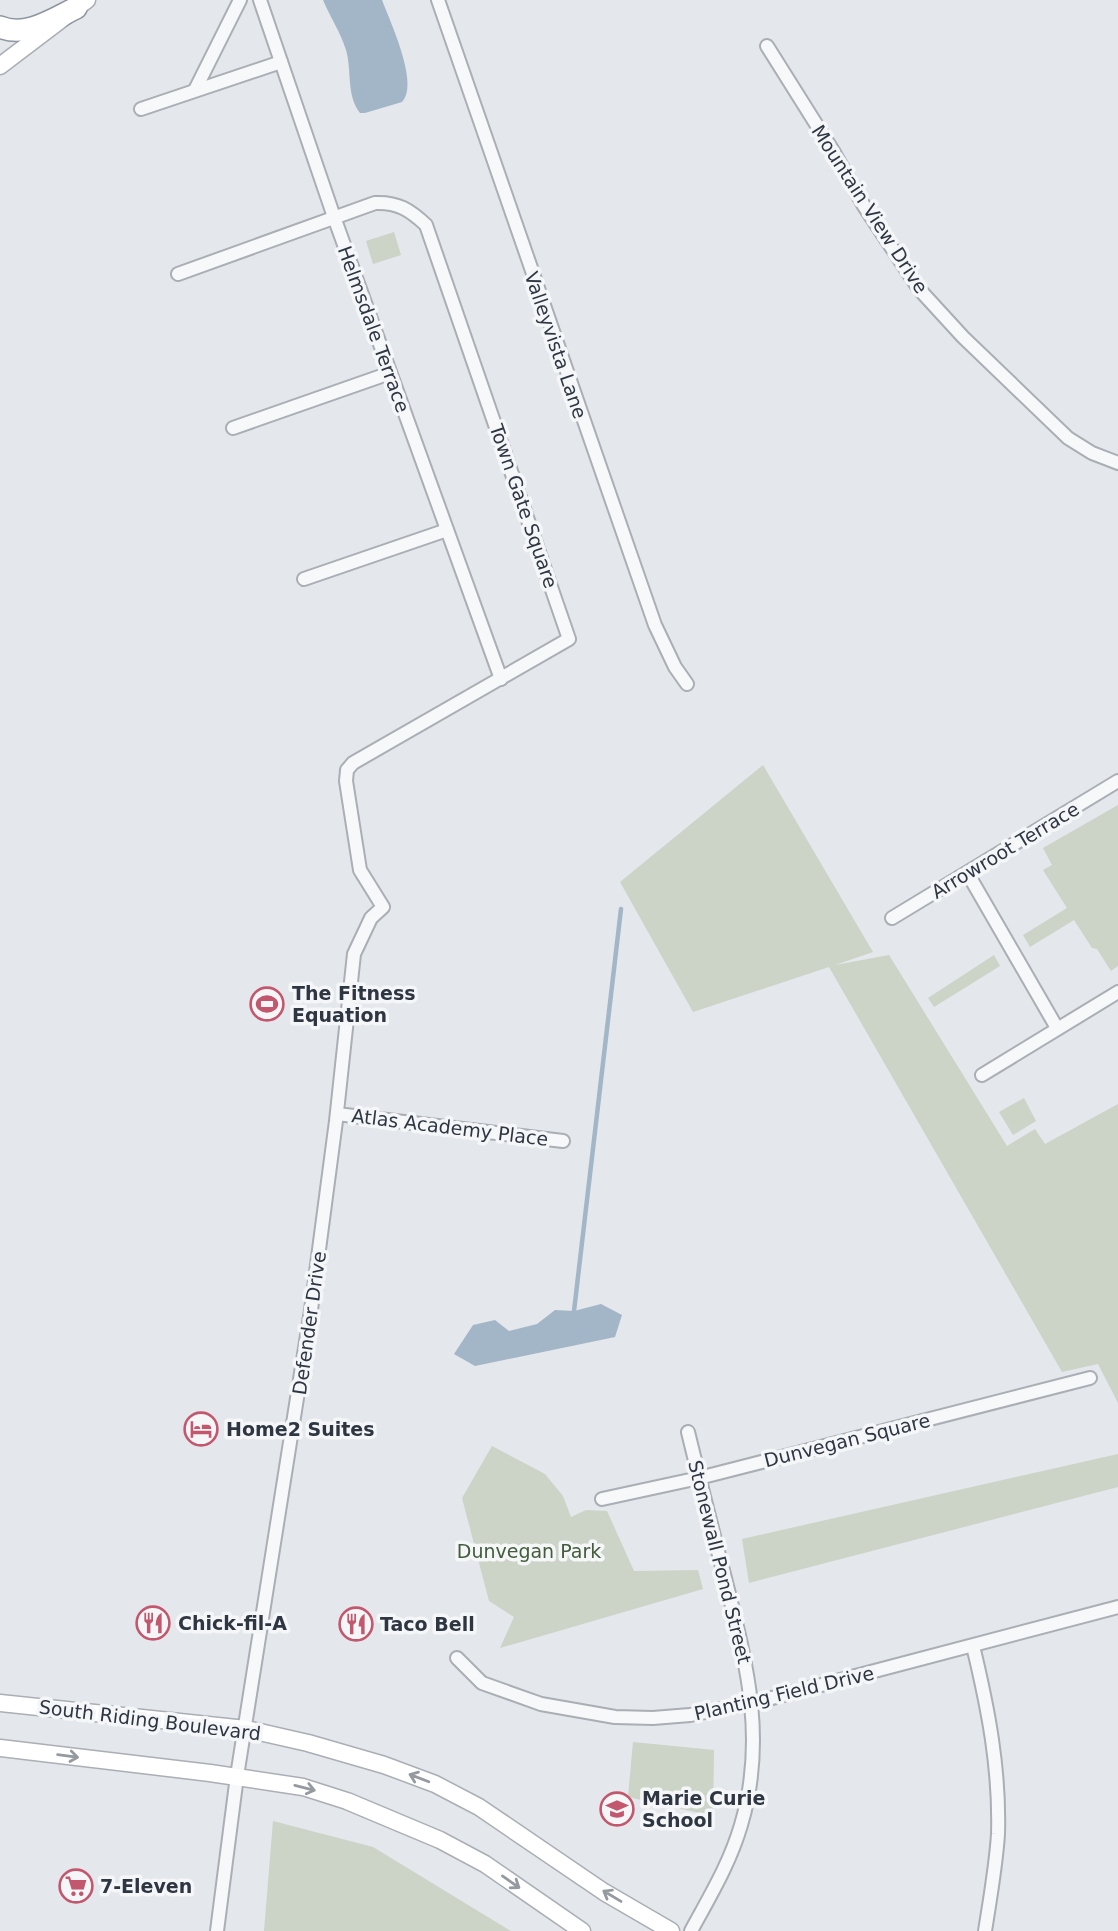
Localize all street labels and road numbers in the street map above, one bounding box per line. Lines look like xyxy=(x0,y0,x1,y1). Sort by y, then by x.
street label: Mountain View Drive xyxy=(807,121,933,297)
street label: Helmsdale Terrace xyxy=(334,243,414,415)
street label: Valleyvista Lane xyxy=(521,269,591,421)
street label: Town Gate Square xyxy=(485,420,562,591)
street label: Arrowroot Terrace xyxy=(927,797,1083,903)
street label: Atlas Academy Place xyxy=(350,1104,550,1150)
street label: Defender Drive xyxy=(288,1250,330,1396)
street label: Dunvegan Square xyxy=(762,1409,932,1471)
street label: Stonewall Pond Street xyxy=(684,1458,756,1666)
street label: Planting Field Drive xyxy=(692,1662,876,1724)
street label: South Riding Boulevard xyxy=(38,1695,262,1745)

